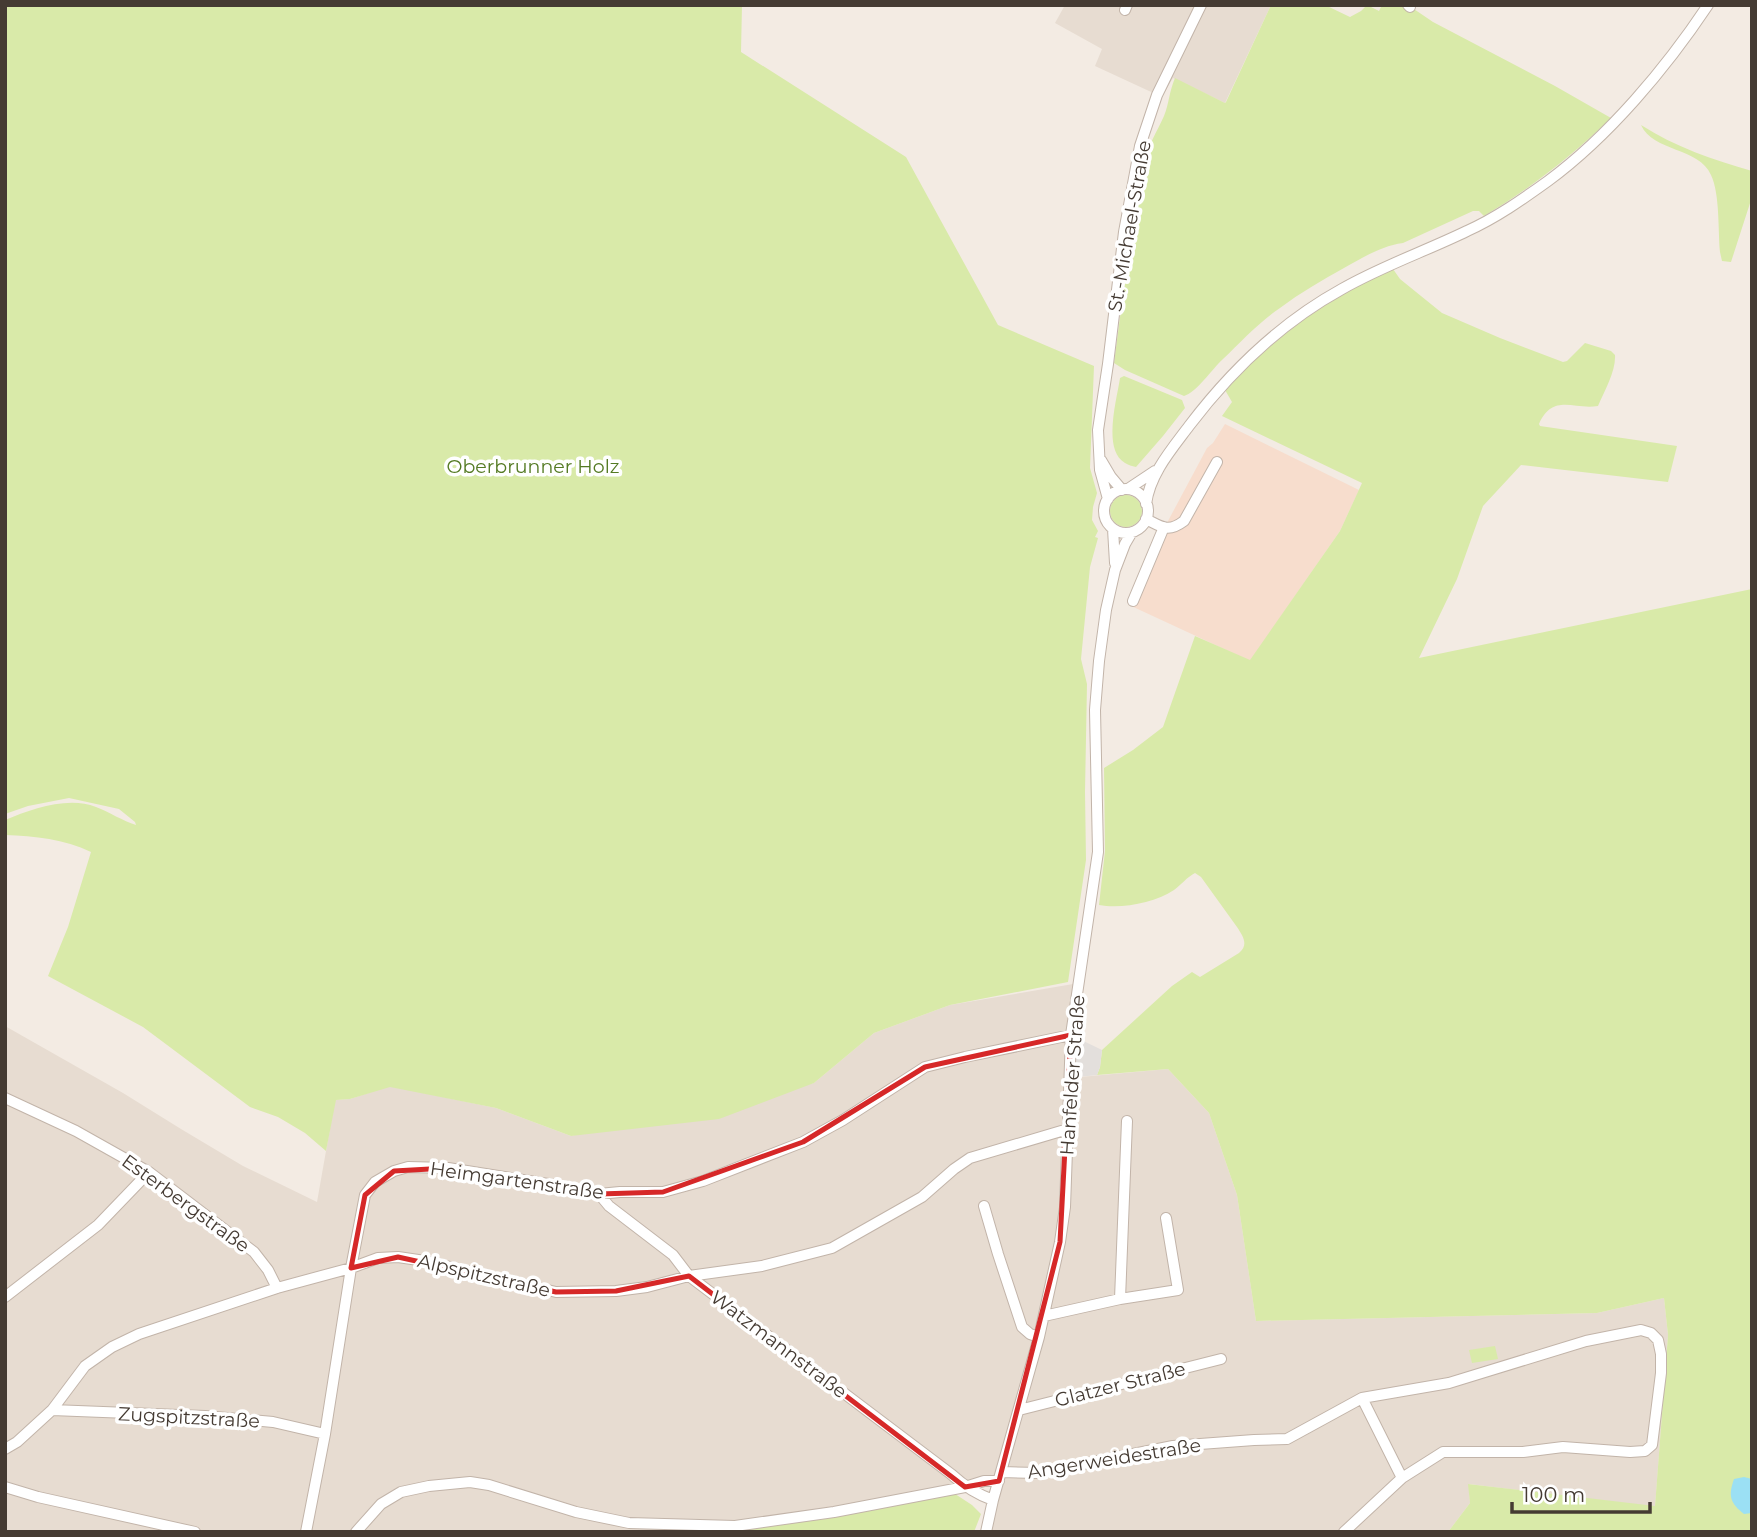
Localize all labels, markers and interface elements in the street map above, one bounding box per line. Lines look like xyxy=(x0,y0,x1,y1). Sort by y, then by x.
street label: St.-Michael-Straße xyxy=(1103,139,1156,314)
park label: Oberbrunner Holz xyxy=(447,455,619,478)
street label: Hanfelder Straße xyxy=(1055,994,1090,1156)
street label: Esterbergstraße xyxy=(117,1149,254,1257)
street label: Heimgartenstraße xyxy=(429,1157,605,1204)
street label: Alpspitzstraße xyxy=(415,1249,552,1302)
street label: Watzmannstraße xyxy=(706,1286,851,1403)
street label: Glatzer Straße xyxy=(1052,1357,1188,1412)
street label: Zugspitzstraße xyxy=(118,1402,260,1433)
street label: Angerweidestraße xyxy=(1026,1433,1203,1484)
scale bar xyxy=(1512,1470,1650,1514)
text: 100 m xyxy=(1522,1482,1585,1507)

